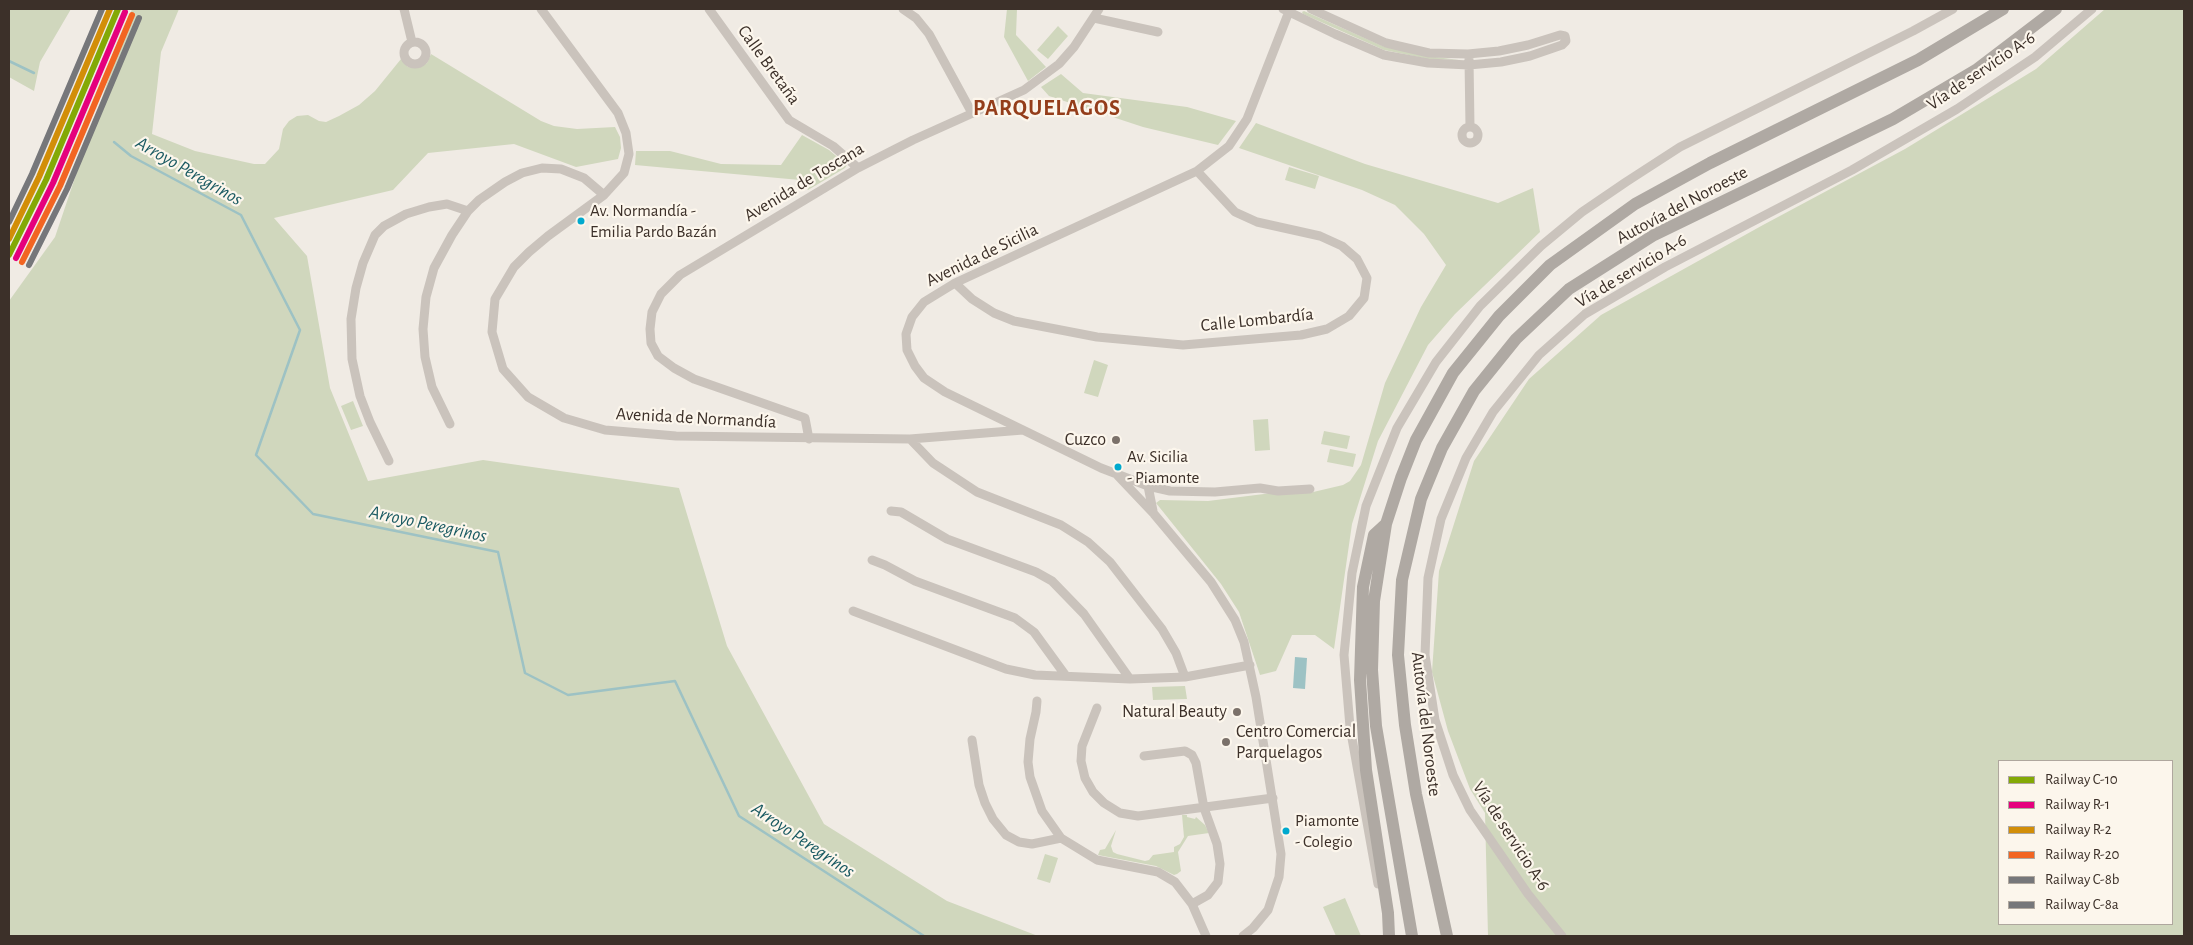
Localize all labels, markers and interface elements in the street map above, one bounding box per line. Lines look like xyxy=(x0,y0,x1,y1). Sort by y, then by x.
street label: Calle Bretaña xyxy=(733,21,805,109)
street label: Vía de servicio A-6 xyxy=(1923,27,2039,115)
district label: PARQUELAGOS xyxy=(972,95,1122,121)
water label: Arroyo Peregrinos xyxy=(132,131,246,211)
street label: Avenida de Toscana xyxy=(740,138,868,226)
street label: Autovía del Noroeste xyxy=(1613,161,1751,249)
place label: Av. Normandía - Emilia Pardo Bazán xyxy=(590,201,717,241)
marker: Av. Normandía - Emilia Pardo Bazán xyxy=(576,216,586,226)
street label: Avenida de Sicilia xyxy=(923,219,1041,291)
street label: Vía de servicio A-6 xyxy=(1571,229,1691,313)
street label: Calle Lombardía xyxy=(1200,303,1314,337)
street label: Avenida de Normandía xyxy=(615,403,777,433)
place label: Cuzco xyxy=(1065,429,1106,451)
marker: Cuzco xyxy=(1110,434,1122,446)
place label: Av. Sicilia - Piamonte xyxy=(1127,447,1199,487)
marker: Av. Sicilia - Piamonte xyxy=(1113,462,1123,472)
water label: Arroyo Peregrinos xyxy=(367,500,489,548)
street label: Autovía del Noroeste xyxy=(1406,650,1446,798)
place label: Natural Beauty xyxy=(1122,701,1227,723)
marker: Natural Beauty xyxy=(1231,706,1243,718)
place label: Centro Comercial Parquelagos xyxy=(1236,721,1356,764)
marker: Centro Comercial Parquelagos xyxy=(1220,736,1232,748)
legend xyxy=(1998,760,2173,925)
text: Railway C-10 xyxy=(2045,772,2118,787)
street label: Vía de servicio A-6 xyxy=(1468,777,1554,895)
water label: Arroyo Peregrinos xyxy=(747,797,859,883)
text: Railway R-1 xyxy=(2045,797,2110,812)
place label: Piamonte - Colegio xyxy=(1295,811,1359,851)
text: Railway R-2 xyxy=(2045,822,2111,837)
marker: Piamonte - Colegio xyxy=(1281,826,1291,836)
text: Railway R-20 xyxy=(2045,847,2119,862)
text: Railway C-8b xyxy=(2045,872,2120,887)
text: Railway C-8a xyxy=(2045,897,2119,912)

